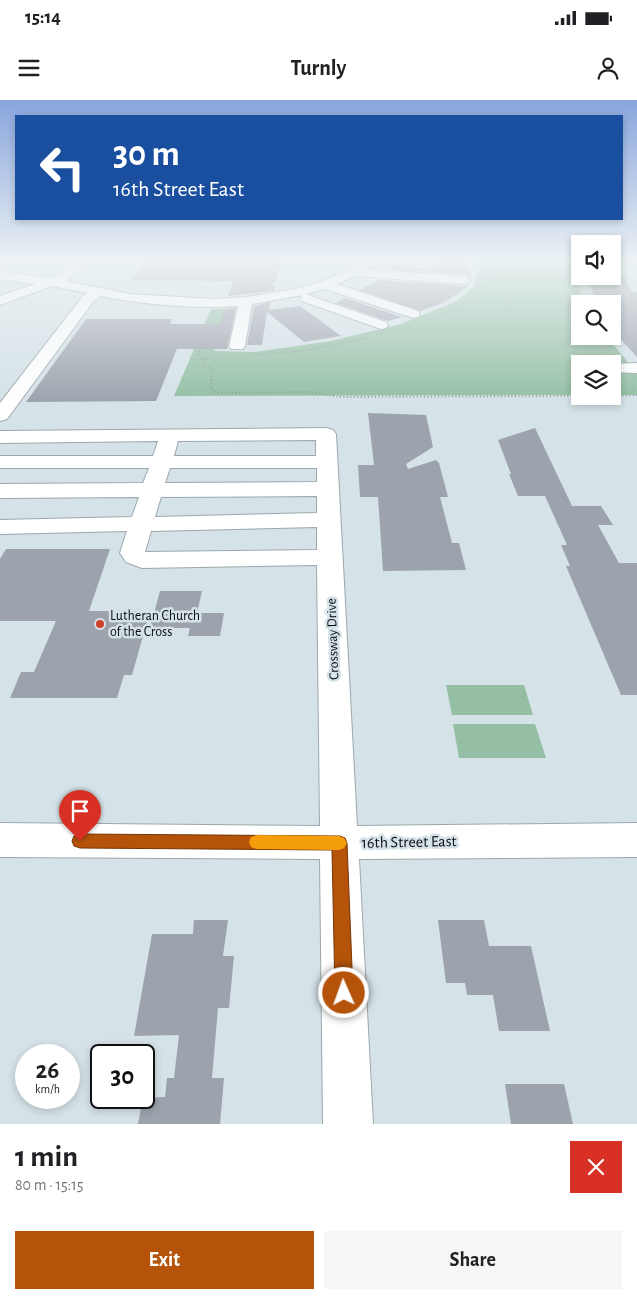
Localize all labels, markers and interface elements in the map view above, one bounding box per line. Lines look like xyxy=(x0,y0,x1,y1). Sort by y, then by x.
text: 15:14 xyxy=(25,8,61,27)
icon: menu xyxy=(15,54,43,82)
icon: person xyxy=(594,54,622,82)
text: Turnly xyxy=(291,57,346,79)
icon: left xyxy=(30,135,95,200)
text: 30 m xyxy=(113,137,180,172)
text: 16th Street East xyxy=(113,178,244,200)
map controls xyxy=(571,235,621,405)
button: sound xyxy=(571,235,621,285)
button: search xyxy=(571,295,621,345)
button: layers xyxy=(571,355,621,405)
street label: Crossway Drive xyxy=(325,598,341,680)
place label: Lutheran Church of the Cross xyxy=(110,609,200,639)
marker: Lutheran Church of the Cross xyxy=(94,618,106,630)
pin xyxy=(59,790,101,841)
icon: arrive xyxy=(66,797,94,825)
street label: 16th Street East xyxy=(361,833,457,851)
position arrow xyxy=(317,966,369,1018)
speed limit sign: 30 xyxy=(90,1044,155,1109)
text: 26 xyxy=(36,1058,59,1083)
text: km/h xyxy=(35,1083,60,1095)
button: close xyxy=(570,1141,622,1193)
text: 1 min xyxy=(15,1142,78,1172)
text: 80 m · 15:15 xyxy=(15,1177,83,1193)
button: Exit xyxy=(15,1231,314,1289)
button: Share xyxy=(324,1231,622,1289)

